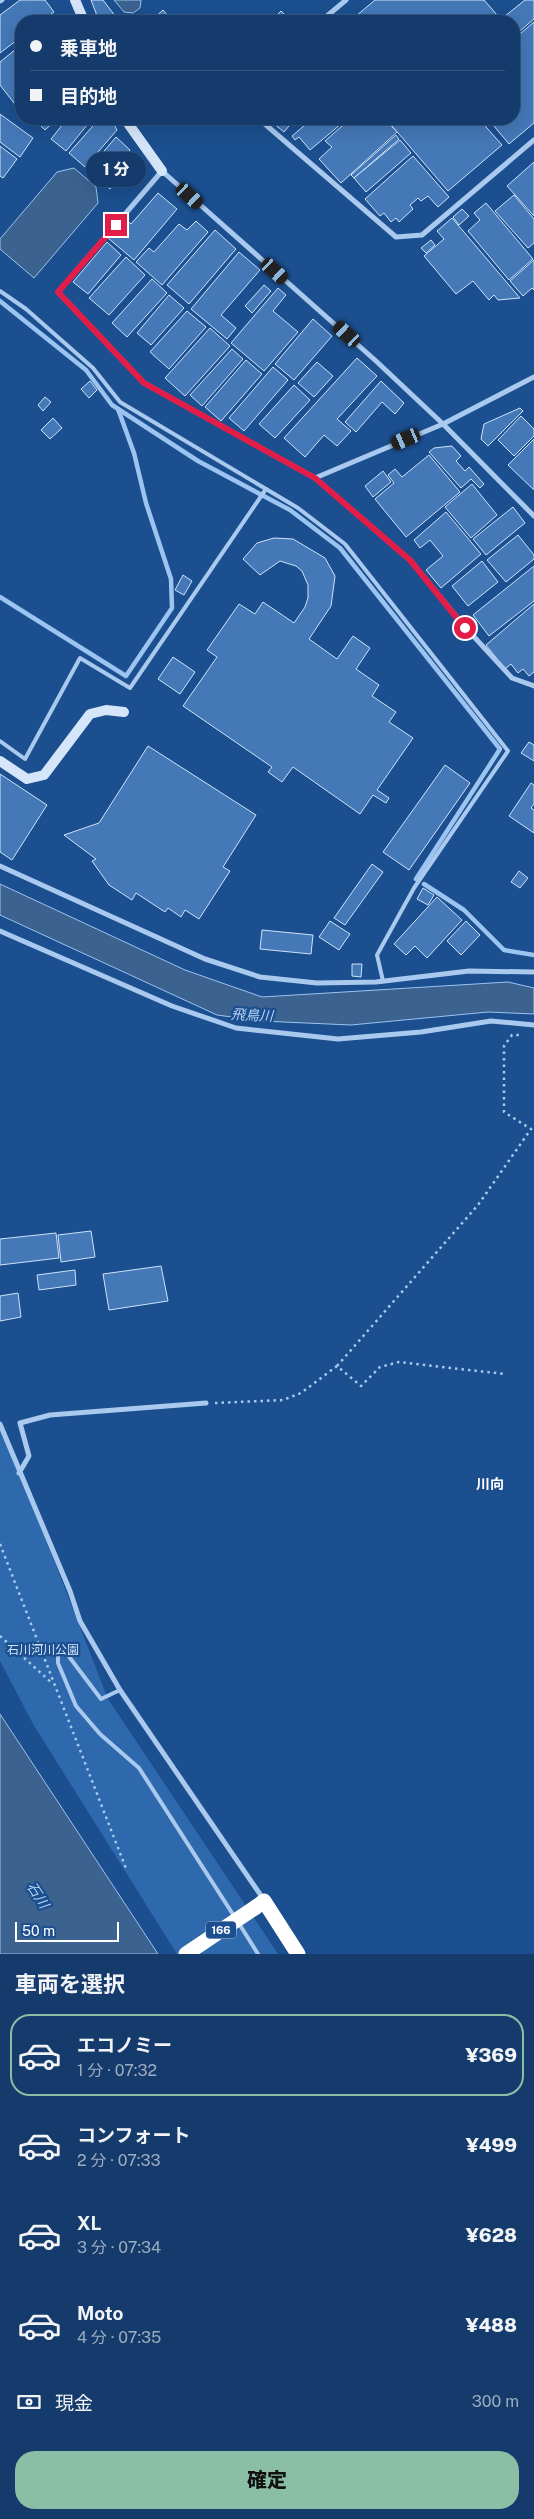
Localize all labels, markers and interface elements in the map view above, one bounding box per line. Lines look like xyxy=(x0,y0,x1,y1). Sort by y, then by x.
text: 乗車地 xyxy=(60,37,117,59)
text: 目的地 xyxy=(60,85,117,107)
callout: 1 分 xyxy=(86,152,146,188)
text: 1 分 xyxy=(103,160,129,179)
car xyxy=(173,180,206,212)
route end xyxy=(105,214,127,236)
car xyxy=(258,255,291,287)
car xyxy=(330,318,363,350)
car xyxy=(389,426,422,452)
route start xyxy=(454,617,476,639)
water label: 飛鳥川 xyxy=(231,1006,275,1024)
district label: 川向 xyxy=(476,1476,504,1492)
park label: 石川河川公園 xyxy=(7,1643,79,1657)
water label: 石川 xyxy=(24,1879,53,1913)
scale bar xyxy=(15,1919,119,1942)
road number: 166 xyxy=(206,1922,236,1938)
text: 50 m xyxy=(22,1923,55,1939)
text: 車両を選択 xyxy=(15,1971,125,1997)
icon: car xyxy=(17,2033,62,2078)
text: エコノミー xyxy=(77,2034,172,2056)
text: ¥369 xyxy=(466,2044,517,2066)
text: 1 分 · 07:32 xyxy=(77,2061,157,2080)
icon: car xyxy=(17,2123,62,2168)
text: コンフォート xyxy=(77,2124,190,2146)
text: ¥499 xyxy=(466,2134,517,2156)
text: 2 分 · 07:33 xyxy=(77,2151,161,2170)
text: XL xyxy=(77,2212,102,2234)
icon: car xyxy=(17,2213,62,2258)
text: ¥628 xyxy=(466,2224,517,2246)
text: 3 分 · 07:34 xyxy=(77,2238,161,2257)
text: Moto xyxy=(77,2302,123,2324)
icon: car xyxy=(17,2303,62,2348)
text: ¥488 xyxy=(465,2314,517,2336)
text: 4 分 · 07:35 xyxy=(77,2328,161,2347)
icon: cash xyxy=(15,2388,43,2416)
text: 現金 xyxy=(55,2392,93,2414)
text: 300 m xyxy=(472,2392,519,2411)
button: 確定 xyxy=(15,2451,519,2509)

